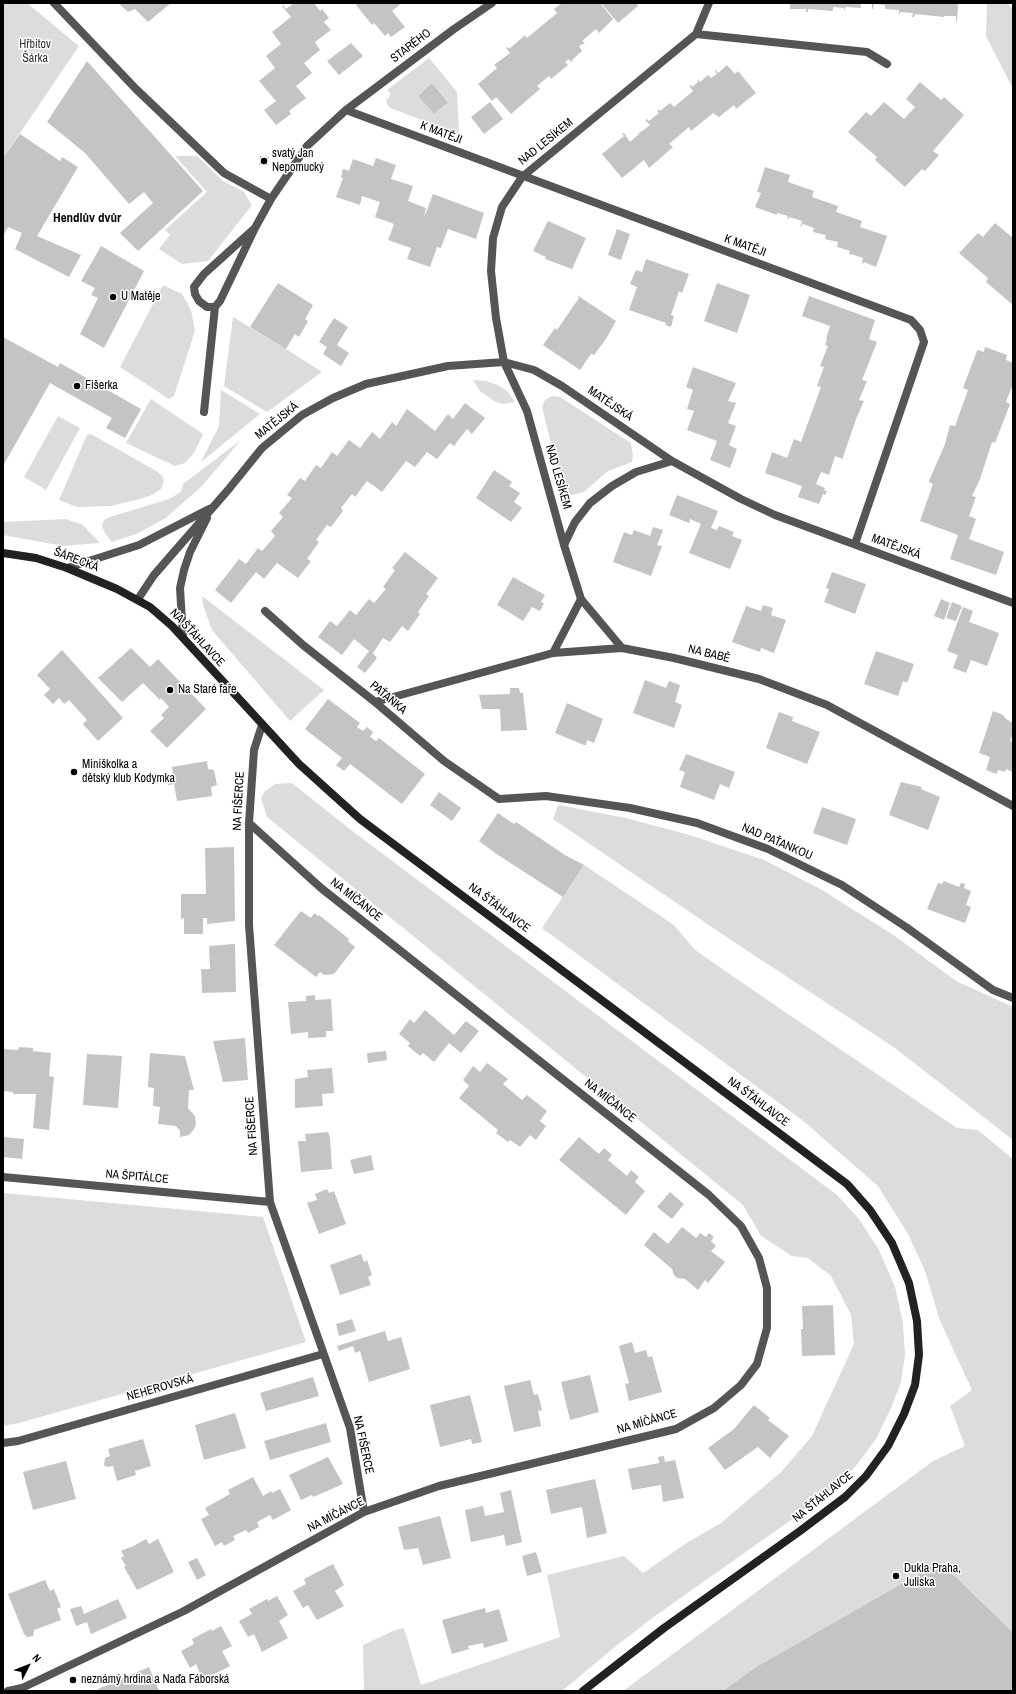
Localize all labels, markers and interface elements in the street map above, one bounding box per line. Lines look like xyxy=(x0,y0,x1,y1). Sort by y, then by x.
street label: STARÉHO xyxy=(388,26,434,66)
park label: Hřbitov Šárka xyxy=(19,38,51,66)
street label: NAD LESÍKEM xyxy=(516,116,576,168)
street label: K MATĚJI xyxy=(418,118,464,148)
place label: svatý Jan Nepomucký xyxy=(272,147,324,175)
marker: svatý Jan Nepomucký xyxy=(259,156,269,166)
district label: Hendlův dvůr xyxy=(53,211,121,227)
street label: K MATĚJI xyxy=(722,232,768,260)
place label: U Matěje xyxy=(121,290,160,304)
marker: U Matěje xyxy=(108,292,118,302)
place label: Fišerka xyxy=(85,379,118,393)
marker: Fišerka xyxy=(72,381,82,391)
street label: MATĚJSKÁ xyxy=(585,384,635,424)
street label: MATĚJSKÁ xyxy=(253,399,301,443)
street label: NAD LESÍKEM xyxy=(542,443,574,511)
street label: MATĚJSKÁ xyxy=(869,531,923,563)
street label: ŠÁRECKÁ xyxy=(51,545,101,575)
street label: NA ŠŤÁHLAVCE xyxy=(167,606,227,670)
street label: NA BABĚ xyxy=(687,642,731,666)
street label: PAŤANKA xyxy=(367,678,409,718)
place label: Na Staré faře xyxy=(178,683,237,697)
marker: Na Staré faře xyxy=(165,685,175,695)
place label: Miniškolka a dětský klub Kodymka xyxy=(82,758,175,786)
marker: Miniškolka a dětský klub Kodymka xyxy=(69,767,79,777)
street label: NA FIŠERCE xyxy=(230,771,248,831)
street label: NAD PAŤANKOU xyxy=(739,821,815,863)
street label: NA MÍČÁNCE xyxy=(327,875,385,925)
street label: NA ŠŤÁHLAVCE xyxy=(465,880,533,936)
street label: NA ŠŤÁHLAVCE xyxy=(724,1074,792,1130)
street label: NA MÍČÁNCE xyxy=(581,1076,639,1126)
street label: NA FIŠERCE xyxy=(243,1096,261,1156)
street label: NA ŠPITÁLCE xyxy=(105,1167,169,1187)
street label: NEHEROVSKÁ xyxy=(125,1372,195,1404)
street label: NA MÍČÁNCE xyxy=(615,1407,679,1437)
street label: NA FIŠERCE xyxy=(350,1415,376,1475)
street label: NA ŠŤÁHLAVCE xyxy=(790,1468,856,1526)
street label: NA MÍČÁNCE xyxy=(305,1495,367,1535)
place label: Dukla Praha, Juliska xyxy=(904,1562,961,1590)
marker: Dukla Praha, Juliska xyxy=(891,1571,901,1581)
north arrow xyxy=(8,1646,48,1686)
text: N xyxy=(30,1651,44,1665)
place label: neznámý hrdina a Naďa Fáborská xyxy=(81,1673,229,1687)
marker: neznámý hrdina a Naďa Fáborská xyxy=(68,1675,78,1685)

